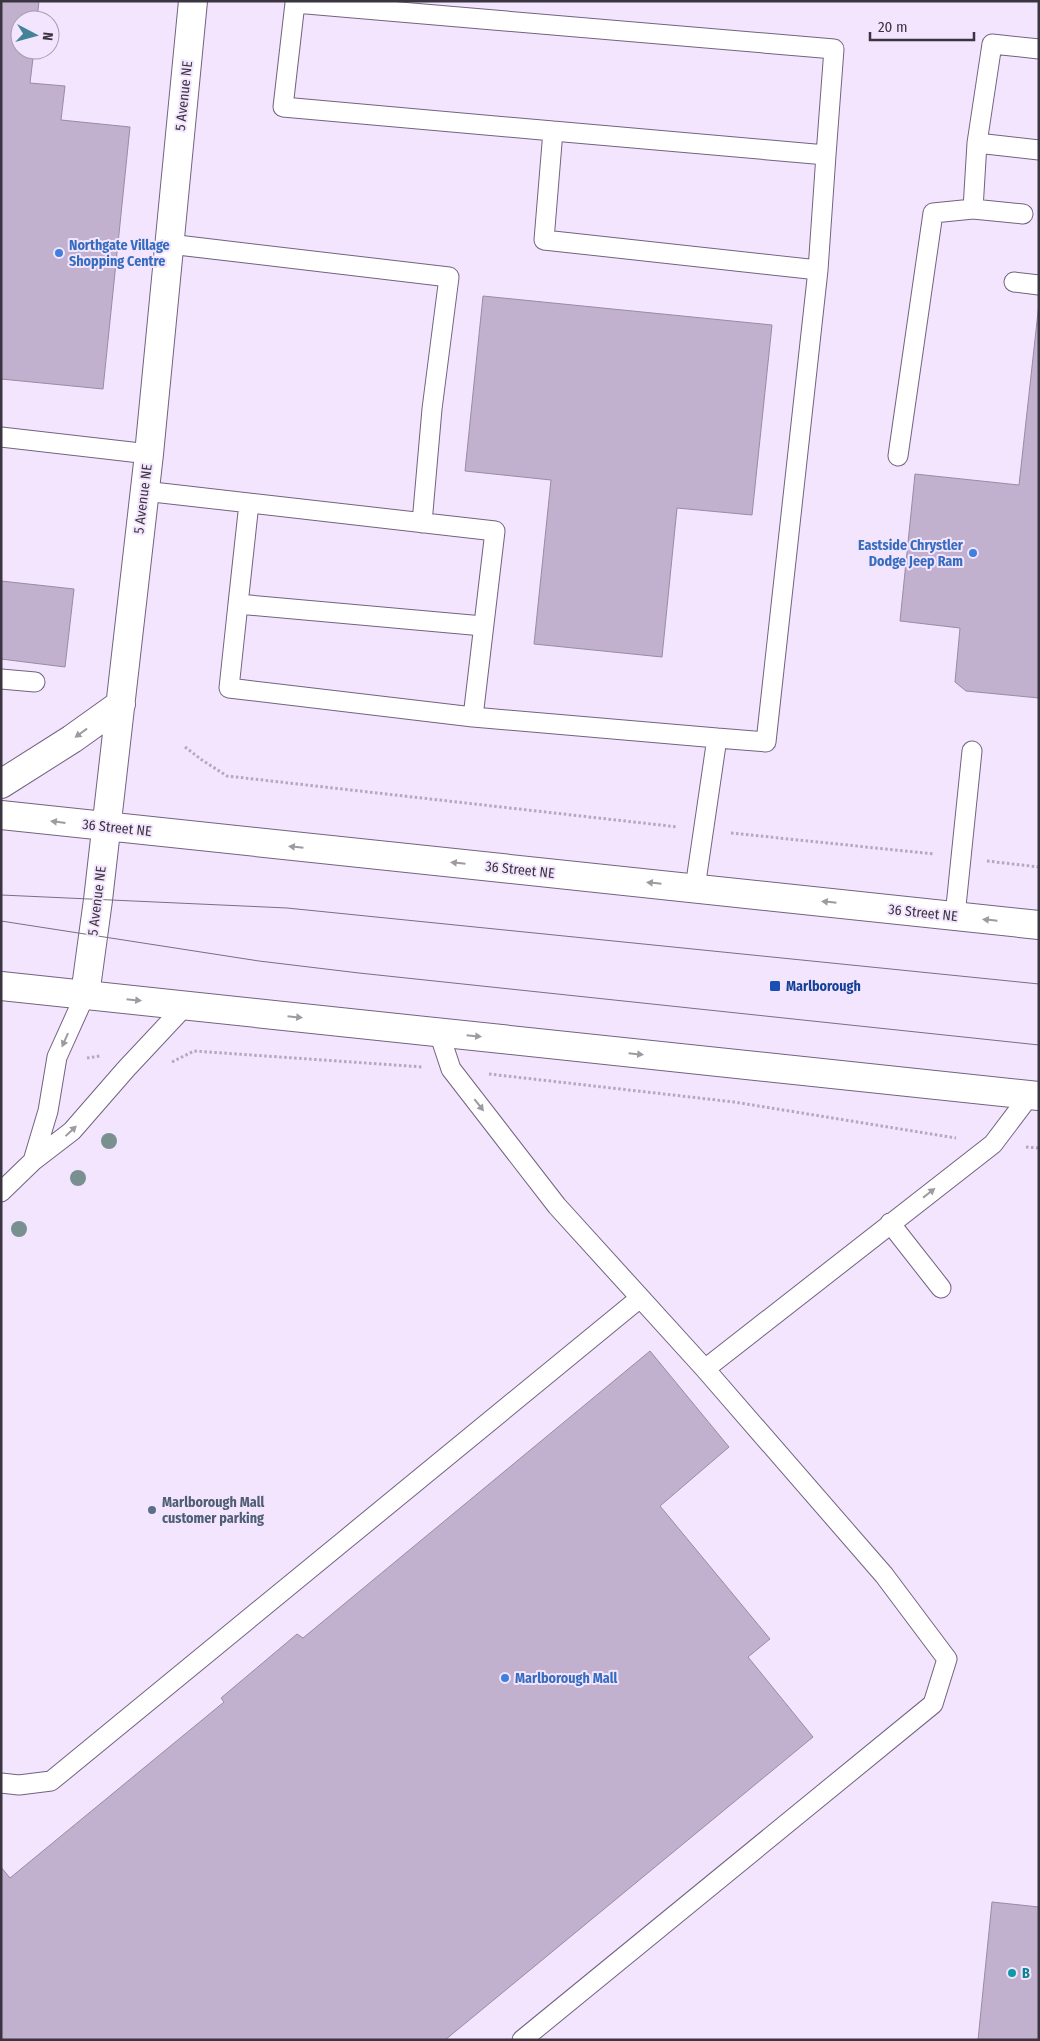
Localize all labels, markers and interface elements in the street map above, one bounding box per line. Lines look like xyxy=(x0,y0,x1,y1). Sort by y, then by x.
north arrow xyxy=(10,10,60,60)
scale bar xyxy=(870,10,974,42)
text: 20 m xyxy=(878,18,908,36)
text: N xyxy=(39,31,56,41)
street label: 5 Avenue NE xyxy=(172,60,196,132)
place label: Northgate Village Shopping Centre xyxy=(69,237,170,270)
marker: Northgate Village Shopping Centre xyxy=(53,247,65,259)
street label: 5 Avenue NE xyxy=(130,463,156,535)
place label: Eastside Chrystler Dodge Jeep Ram xyxy=(858,537,964,570)
marker: Eastside Chrystler Dodge Jeep Ram xyxy=(967,547,979,559)
one-way arrow xyxy=(74,728,88,738)
street label: 36 Street NE xyxy=(82,816,153,840)
one-way arrow xyxy=(50,817,66,825)
one-way arrow xyxy=(288,843,304,851)
street label: 36 Street NE xyxy=(485,858,556,882)
one-way arrow xyxy=(450,859,466,867)
street label: 5 Avenue NE xyxy=(84,865,110,937)
one-way arrow xyxy=(646,879,662,887)
one-way arrow xyxy=(820,898,836,906)
street label: 36 Street NE xyxy=(888,901,959,925)
one-way arrow xyxy=(982,916,998,924)
place label: Marlborough xyxy=(786,978,861,995)
marker: Marlborough xyxy=(768,979,782,993)
one-way arrow xyxy=(126,996,142,1004)
one-way arrow xyxy=(288,1013,304,1021)
one-way arrow xyxy=(467,1032,483,1040)
one-way arrow xyxy=(61,1033,69,1047)
one-way arrow xyxy=(628,1050,644,1058)
one-way arrow xyxy=(474,1098,484,1112)
one-way arrow xyxy=(65,1125,77,1137)
one-way arrow xyxy=(922,1188,935,1199)
place label: Marlborough Mall customer parking xyxy=(162,1494,264,1527)
marker: Marlborough Mall customer parking xyxy=(146,1504,158,1516)
place label: Marlborough Mall xyxy=(515,1670,617,1687)
marker: Marlborough Mall xyxy=(499,1672,511,1684)
place label: B xyxy=(1022,1965,1030,1982)
marker: B xyxy=(1006,1967,1018,1979)

